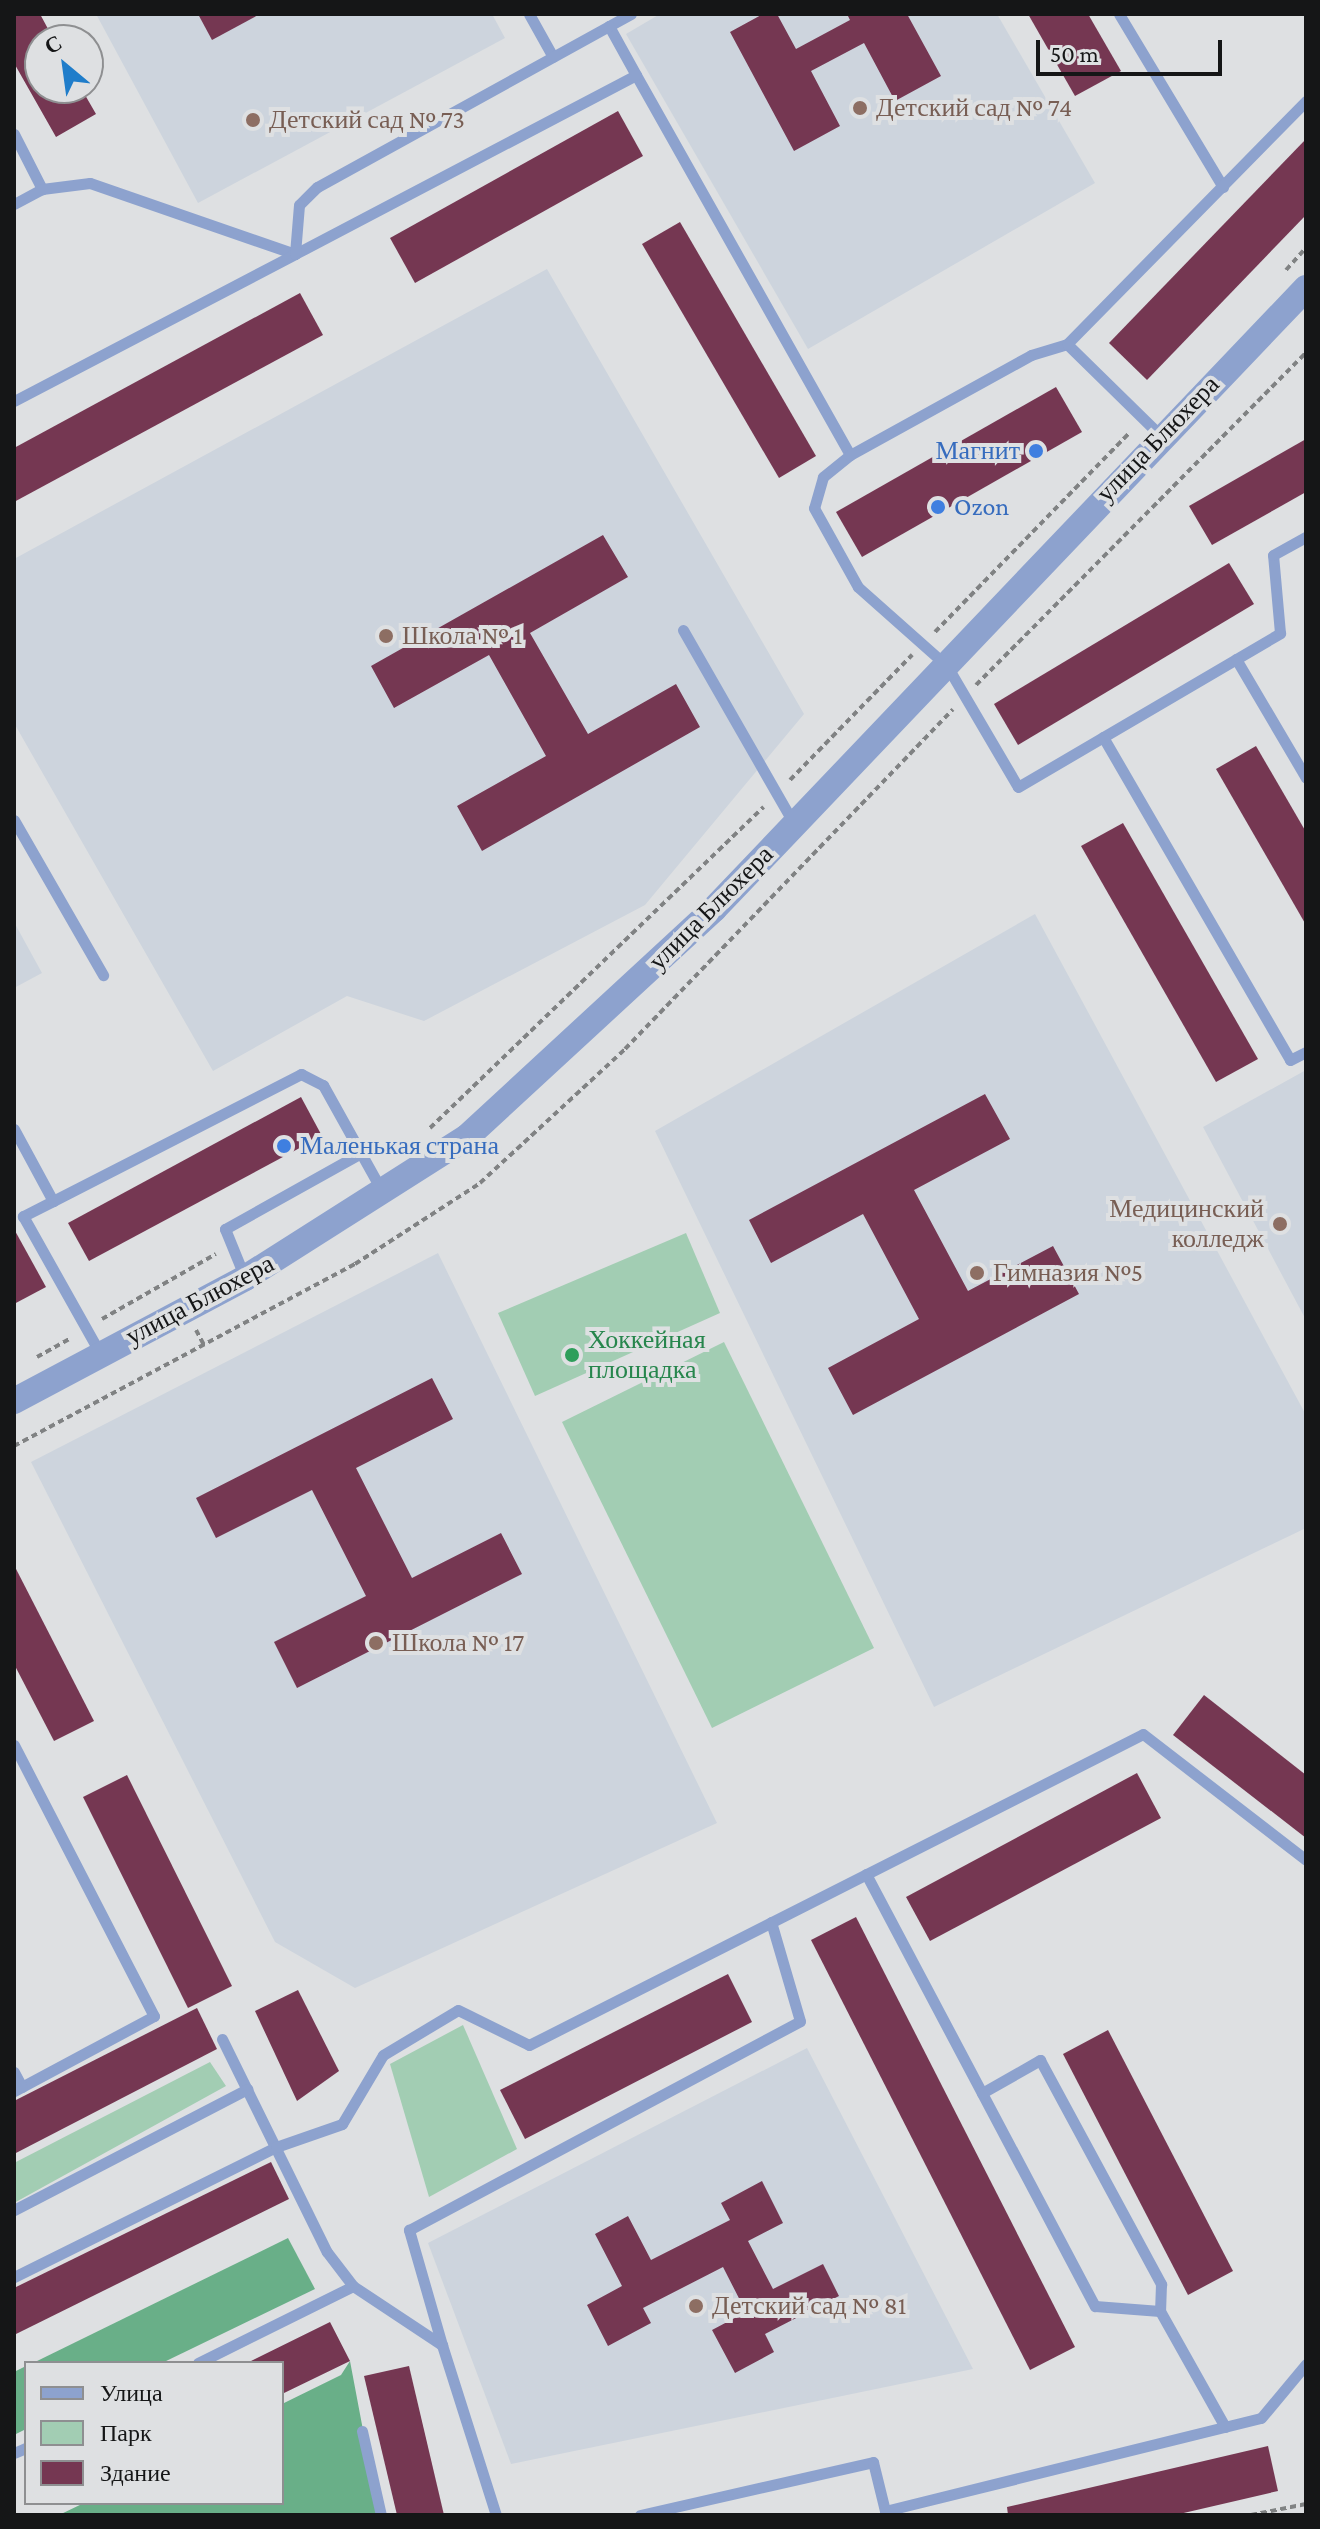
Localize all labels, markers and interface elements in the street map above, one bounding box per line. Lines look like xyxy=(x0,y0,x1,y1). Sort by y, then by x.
north arrow xyxy=(24,24,104,104)
scale bar xyxy=(1040,24,1226,74)
text: С xyxy=(40,30,66,59)
text: 50 m xyxy=(1050,40,1099,67)
place label: Детский сад № 74 xyxy=(876,92,1072,124)
marker: Детский сад № 74 xyxy=(851,99,869,117)
place label: Детский сад № 73 xyxy=(269,104,465,136)
marker: Детский сад № 73 xyxy=(244,111,262,129)
street label: улица Блюхера xyxy=(1090,369,1226,509)
place label: Магнит xyxy=(935,435,1020,467)
marker: Магнит xyxy=(1027,442,1045,460)
place label: Ozon xyxy=(954,491,1009,523)
marker: Ozon xyxy=(929,498,947,516)
place label: Школа № 1 xyxy=(402,620,522,652)
marker: Школа № 1 xyxy=(377,627,395,645)
street label: улица Блюхера xyxy=(642,839,780,977)
place label: Маленькая страна xyxy=(300,1130,499,1162)
marker: Маленькая страна xyxy=(275,1137,293,1155)
place label: Медицинский колледж xyxy=(1109,1193,1264,1254)
marker: Медицинский колледж xyxy=(1271,1215,1289,1233)
street label: улица Блюхера xyxy=(121,1248,279,1352)
place label: Гимназия №5 xyxy=(993,1257,1143,1289)
marker: Гимназия №5 xyxy=(968,1264,986,1282)
place label: Хоккейная площадка xyxy=(588,1324,706,1386)
marker: Хоккейная площадка xyxy=(563,1346,581,1364)
place label: Школа № 17 xyxy=(392,1627,524,1659)
marker: Школа № 17 xyxy=(367,1634,385,1652)
place label: Детский сад № 81 xyxy=(712,2290,906,2322)
marker: Детский сад № 81 xyxy=(687,2297,705,2315)
legend xyxy=(24,2361,284,2505)
text: Улица xyxy=(100,2379,163,2406)
text: Парк xyxy=(100,2419,152,2446)
text: Здание xyxy=(100,2459,171,2486)

